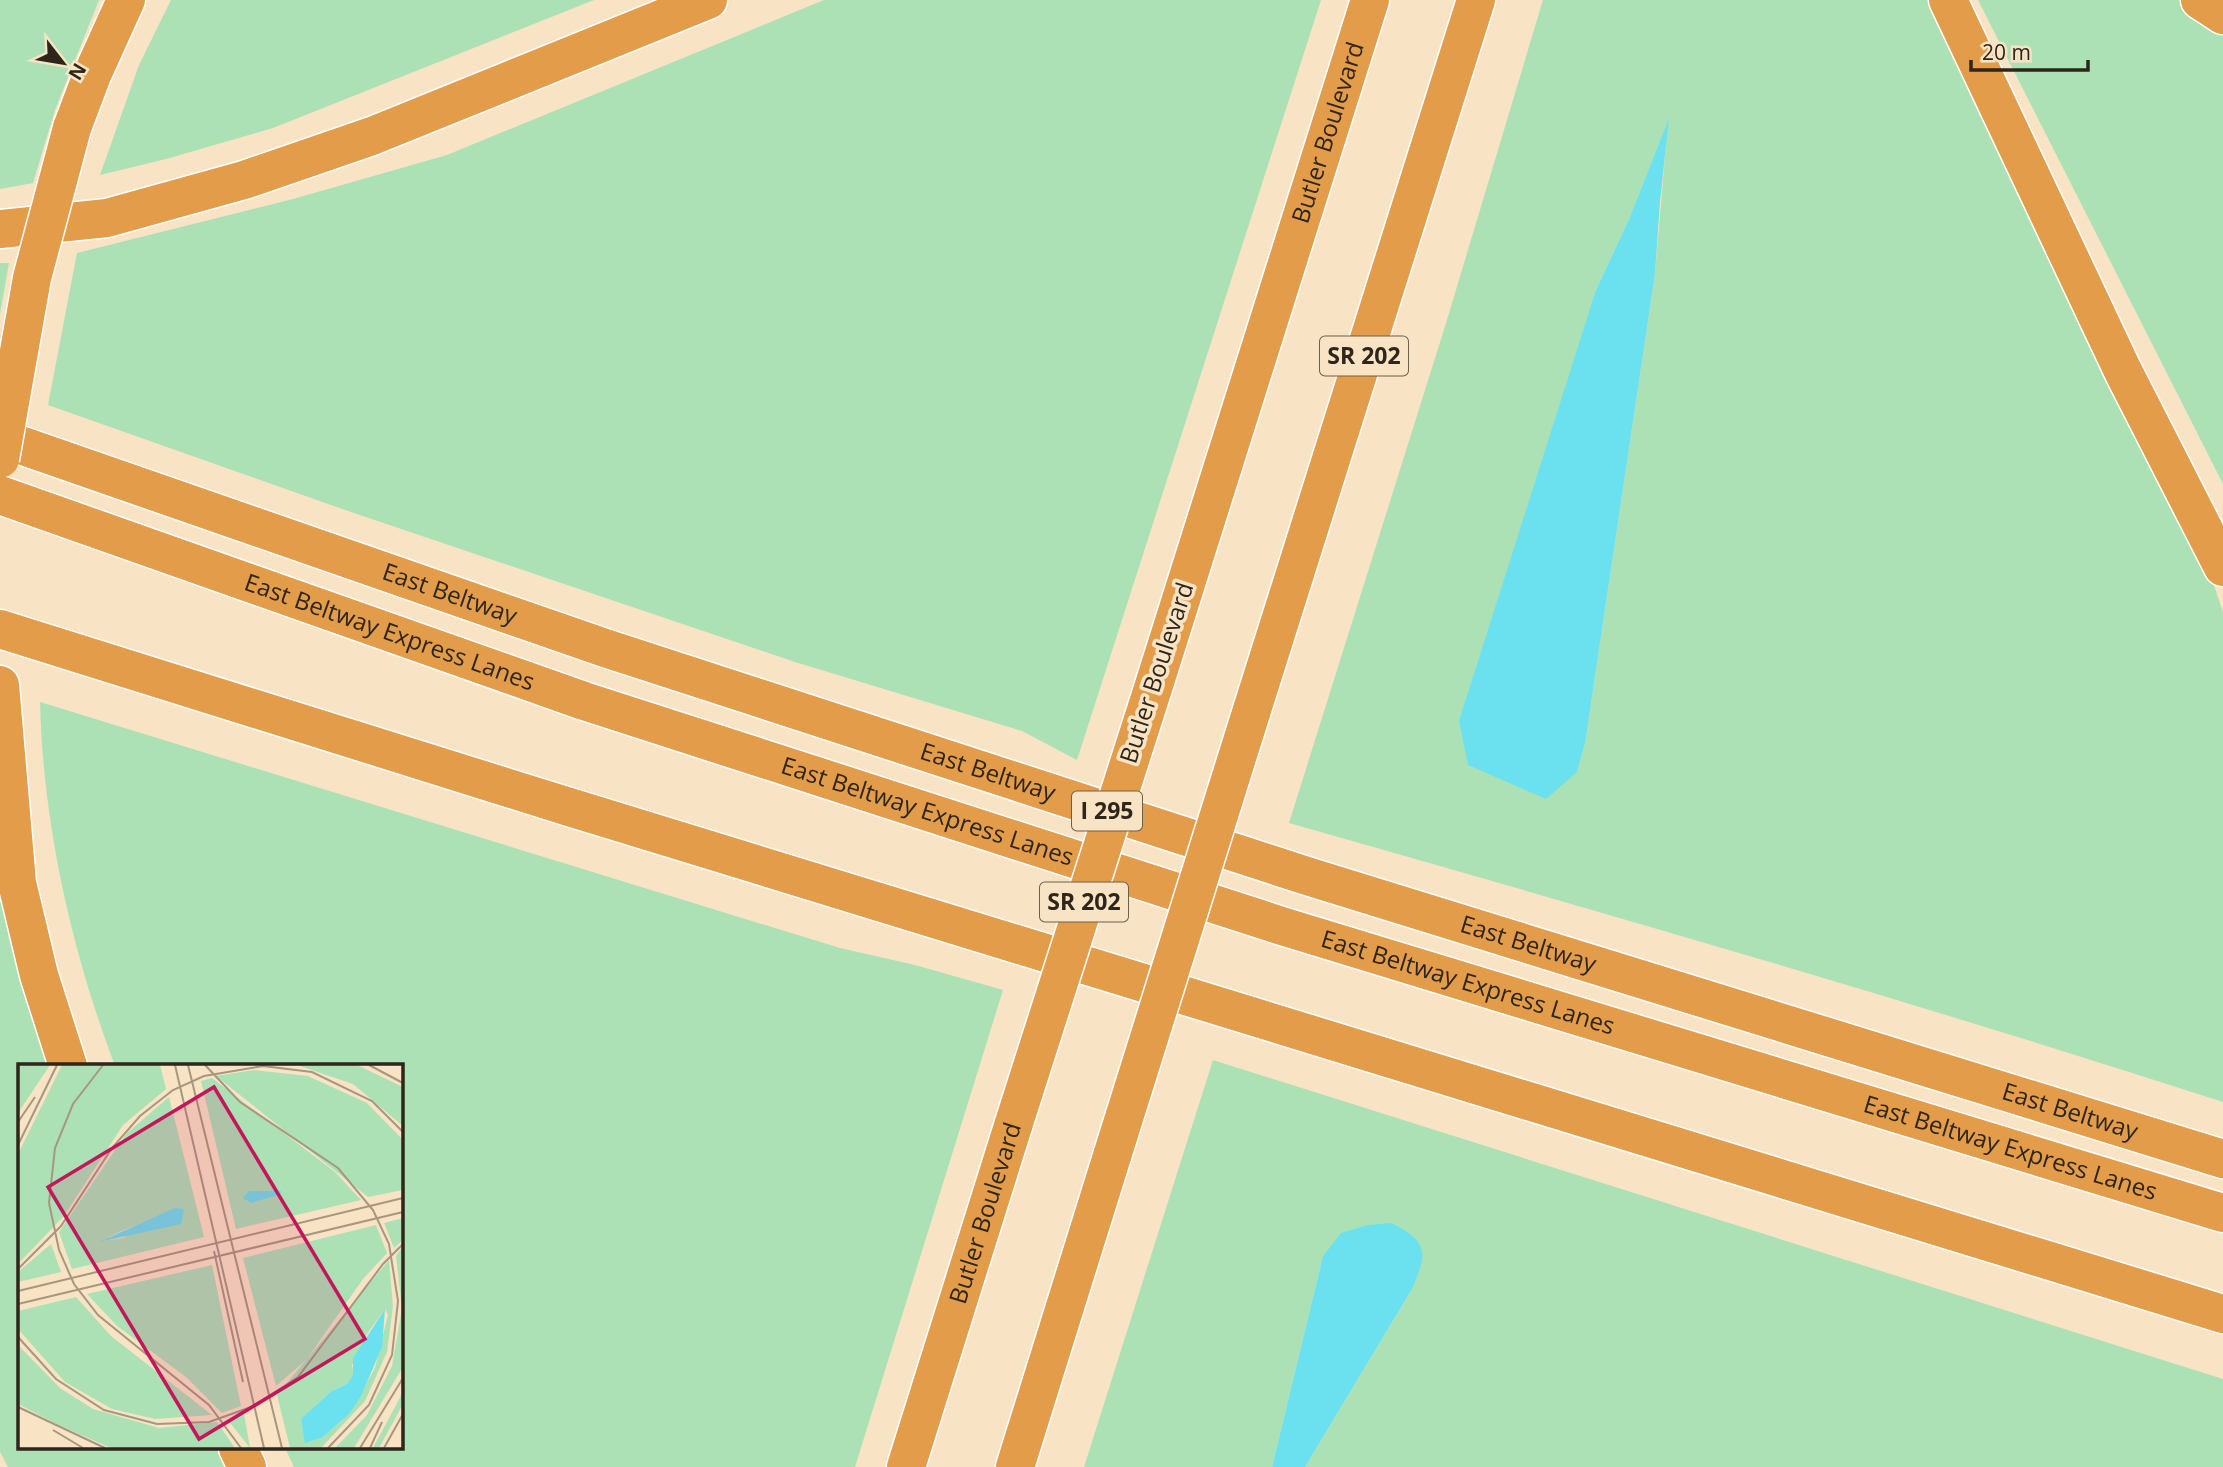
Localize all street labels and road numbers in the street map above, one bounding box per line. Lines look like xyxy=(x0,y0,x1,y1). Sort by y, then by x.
street label: Butler Boulevard xyxy=(1283,37,1371,227)
road number: SR 202 xyxy=(1320,336,1408,376)
street label: East Beltway xyxy=(378,554,523,632)
street label: East Beltway Express Lanes xyxy=(241,565,539,697)
street label: Butler Boulevard xyxy=(1111,578,1200,767)
street label: East Beltway xyxy=(916,734,1061,809)
street label: East Beltway Express Lanes xyxy=(777,748,1078,873)
road number: I 295 xyxy=(1072,792,1142,831)
road number: SR 202 xyxy=(1040,882,1128,922)
street label: East Beltway xyxy=(1457,906,1602,980)
street label: East Beltway Express Lanes xyxy=(1318,921,1619,1042)
street label: East Beltway xyxy=(1998,1074,2143,1147)
street label: East Beltway Express Lanes xyxy=(1860,1086,2161,1207)
street label: Butler Boulevard xyxy=(940,1118,1028,1308)

